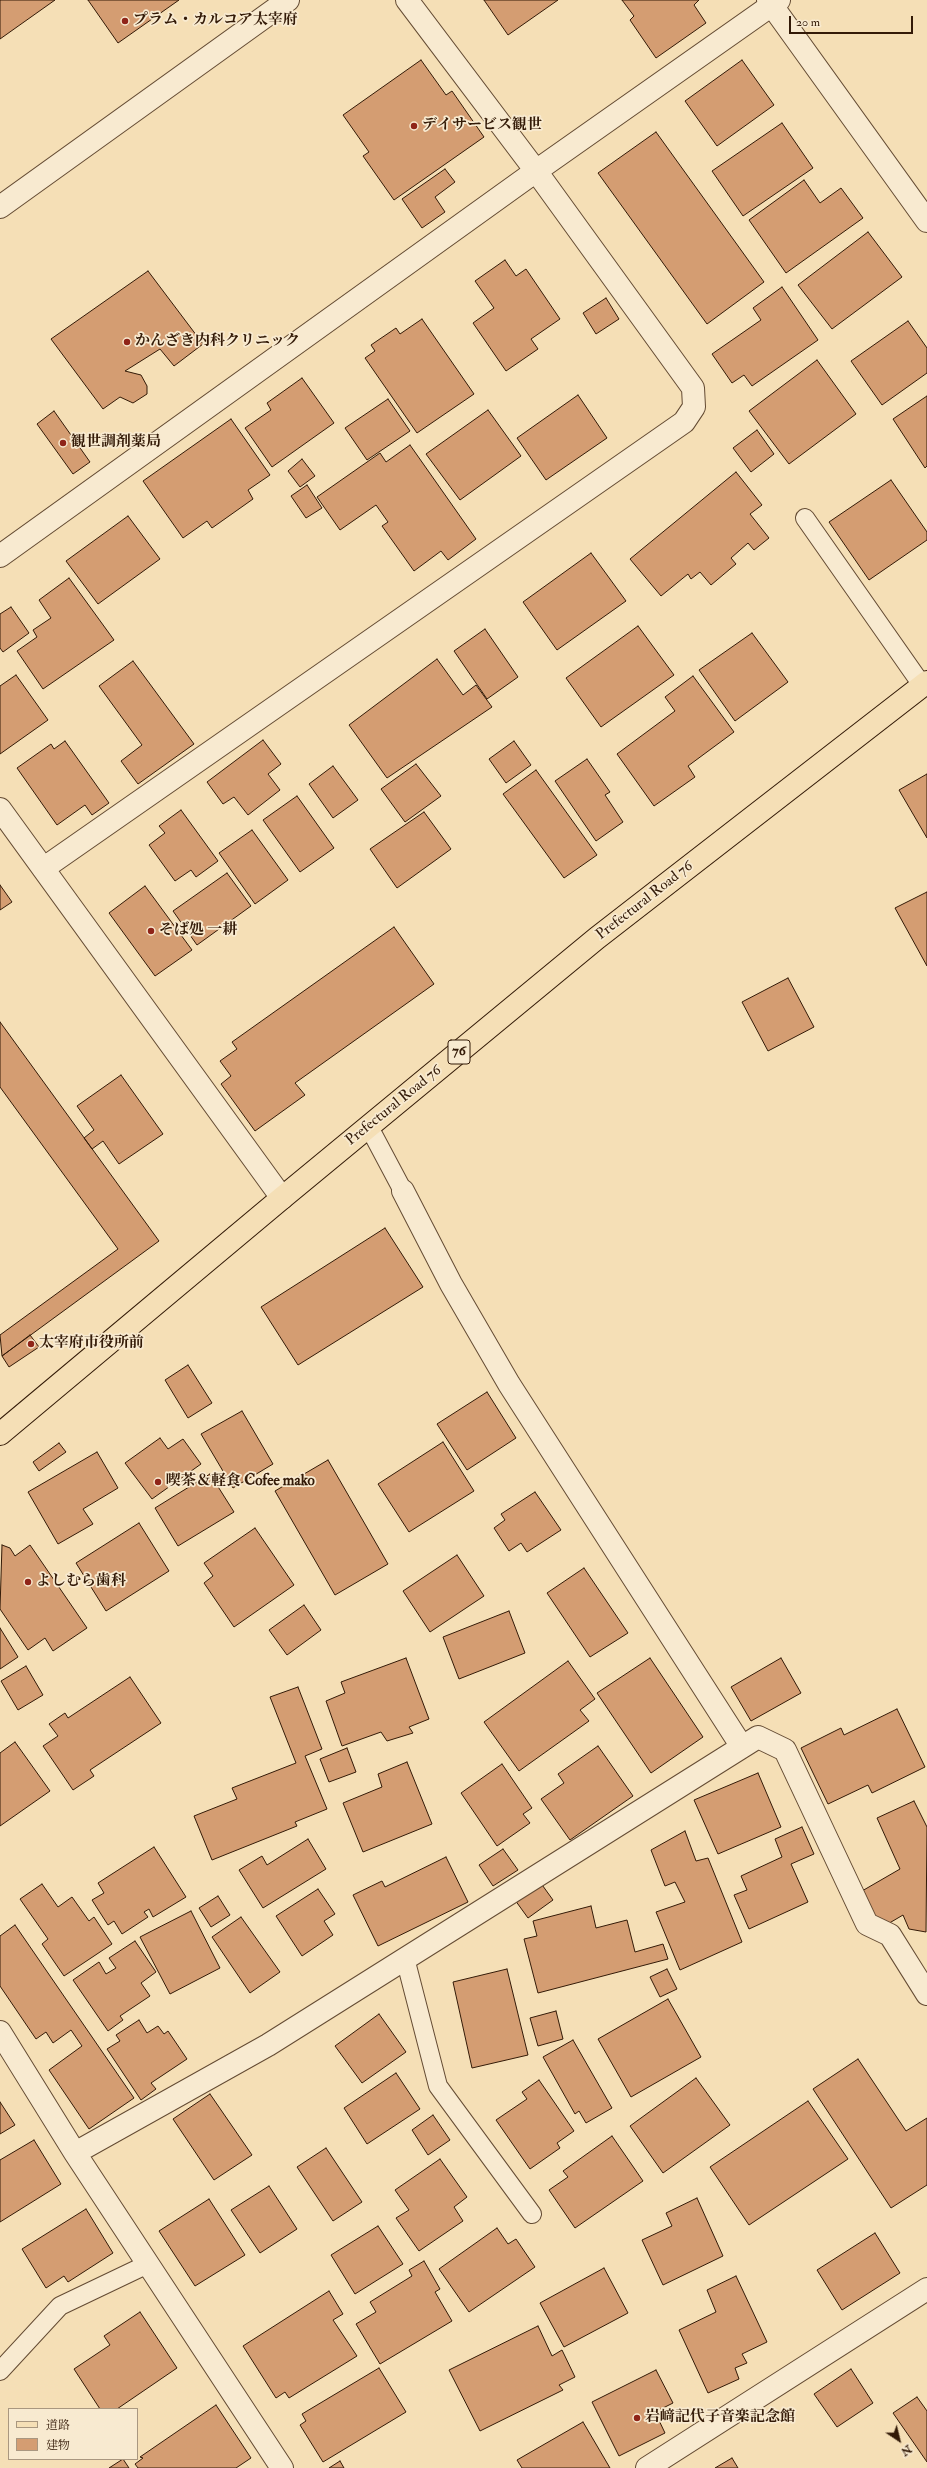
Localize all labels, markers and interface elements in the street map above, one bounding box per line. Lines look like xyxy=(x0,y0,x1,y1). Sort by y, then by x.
scale bar xyxy=(791,8,915,34)
place label: プラム・カルコア太宰府 xyxy=(133,12,298,30)
text: 20 m xyxy=(796,15,820,30)
marker: プラム・カルコア太宰府 xyxy=(120,16,130,26)
place label: デイサービス観世 xyxy=(422,117,542,135)
marker: デイサービス観世 xyxy=(409,121,419,131)
place label: かんざき内科クリニック xyxy=(135,333,300,351)
marker: かんざき内科クリニック xyxy=(122,337,132,347)
place label: 観世調剤薬局 xyxy=(71,434,161,452)
marker: 観世調剤薬局 xyxy=(58,438,68,448)
street label: Prefectural Road 76 xyxy=(593,858,697,944)
place label: そば処 一耕 xyxy=(159,922,237,940)
marker: そば処 一耕 xyxy=(146,926,156,936)
road number: 76 xyxy=(448,1040,470,1064)
street label: Prefectural Road 76 xyxy=(343,1062,445,1150)
place label: 太宰府市役所前 xyxy=(39,1335,144,1353)
marker: 太宰府市役所前 xyxy=(26,1339,36,1349)
place label: 喫茶＆軽食 Cofee mako xyxy=(166,1473,315,1491)
marker: 喫茶＆軽食 Cofee mako xyxy=(153,1477,163,1487)
place label: よしむら歯科 xyxy=(36,1573,126,1591)
marker: よしむら歯科 xyxy=(23,1577,33,1587)
legend xyxy=(8,2408,138,2460)
place label: 岩﨑記代子音楽記念館 xyxy=(645,2409,795,2427)
marker: 岩﨑記代子音楽記念館 xyxy=(632,2413,642,2423)
text: 道路 xyxy=(46,2418,70,2433)
north arrow xyxy=(879,2420,919,2460)
text: 建物 xyxy=(46,2438,70,2453)
text: N xyxy=(898,2442,914,2458)

